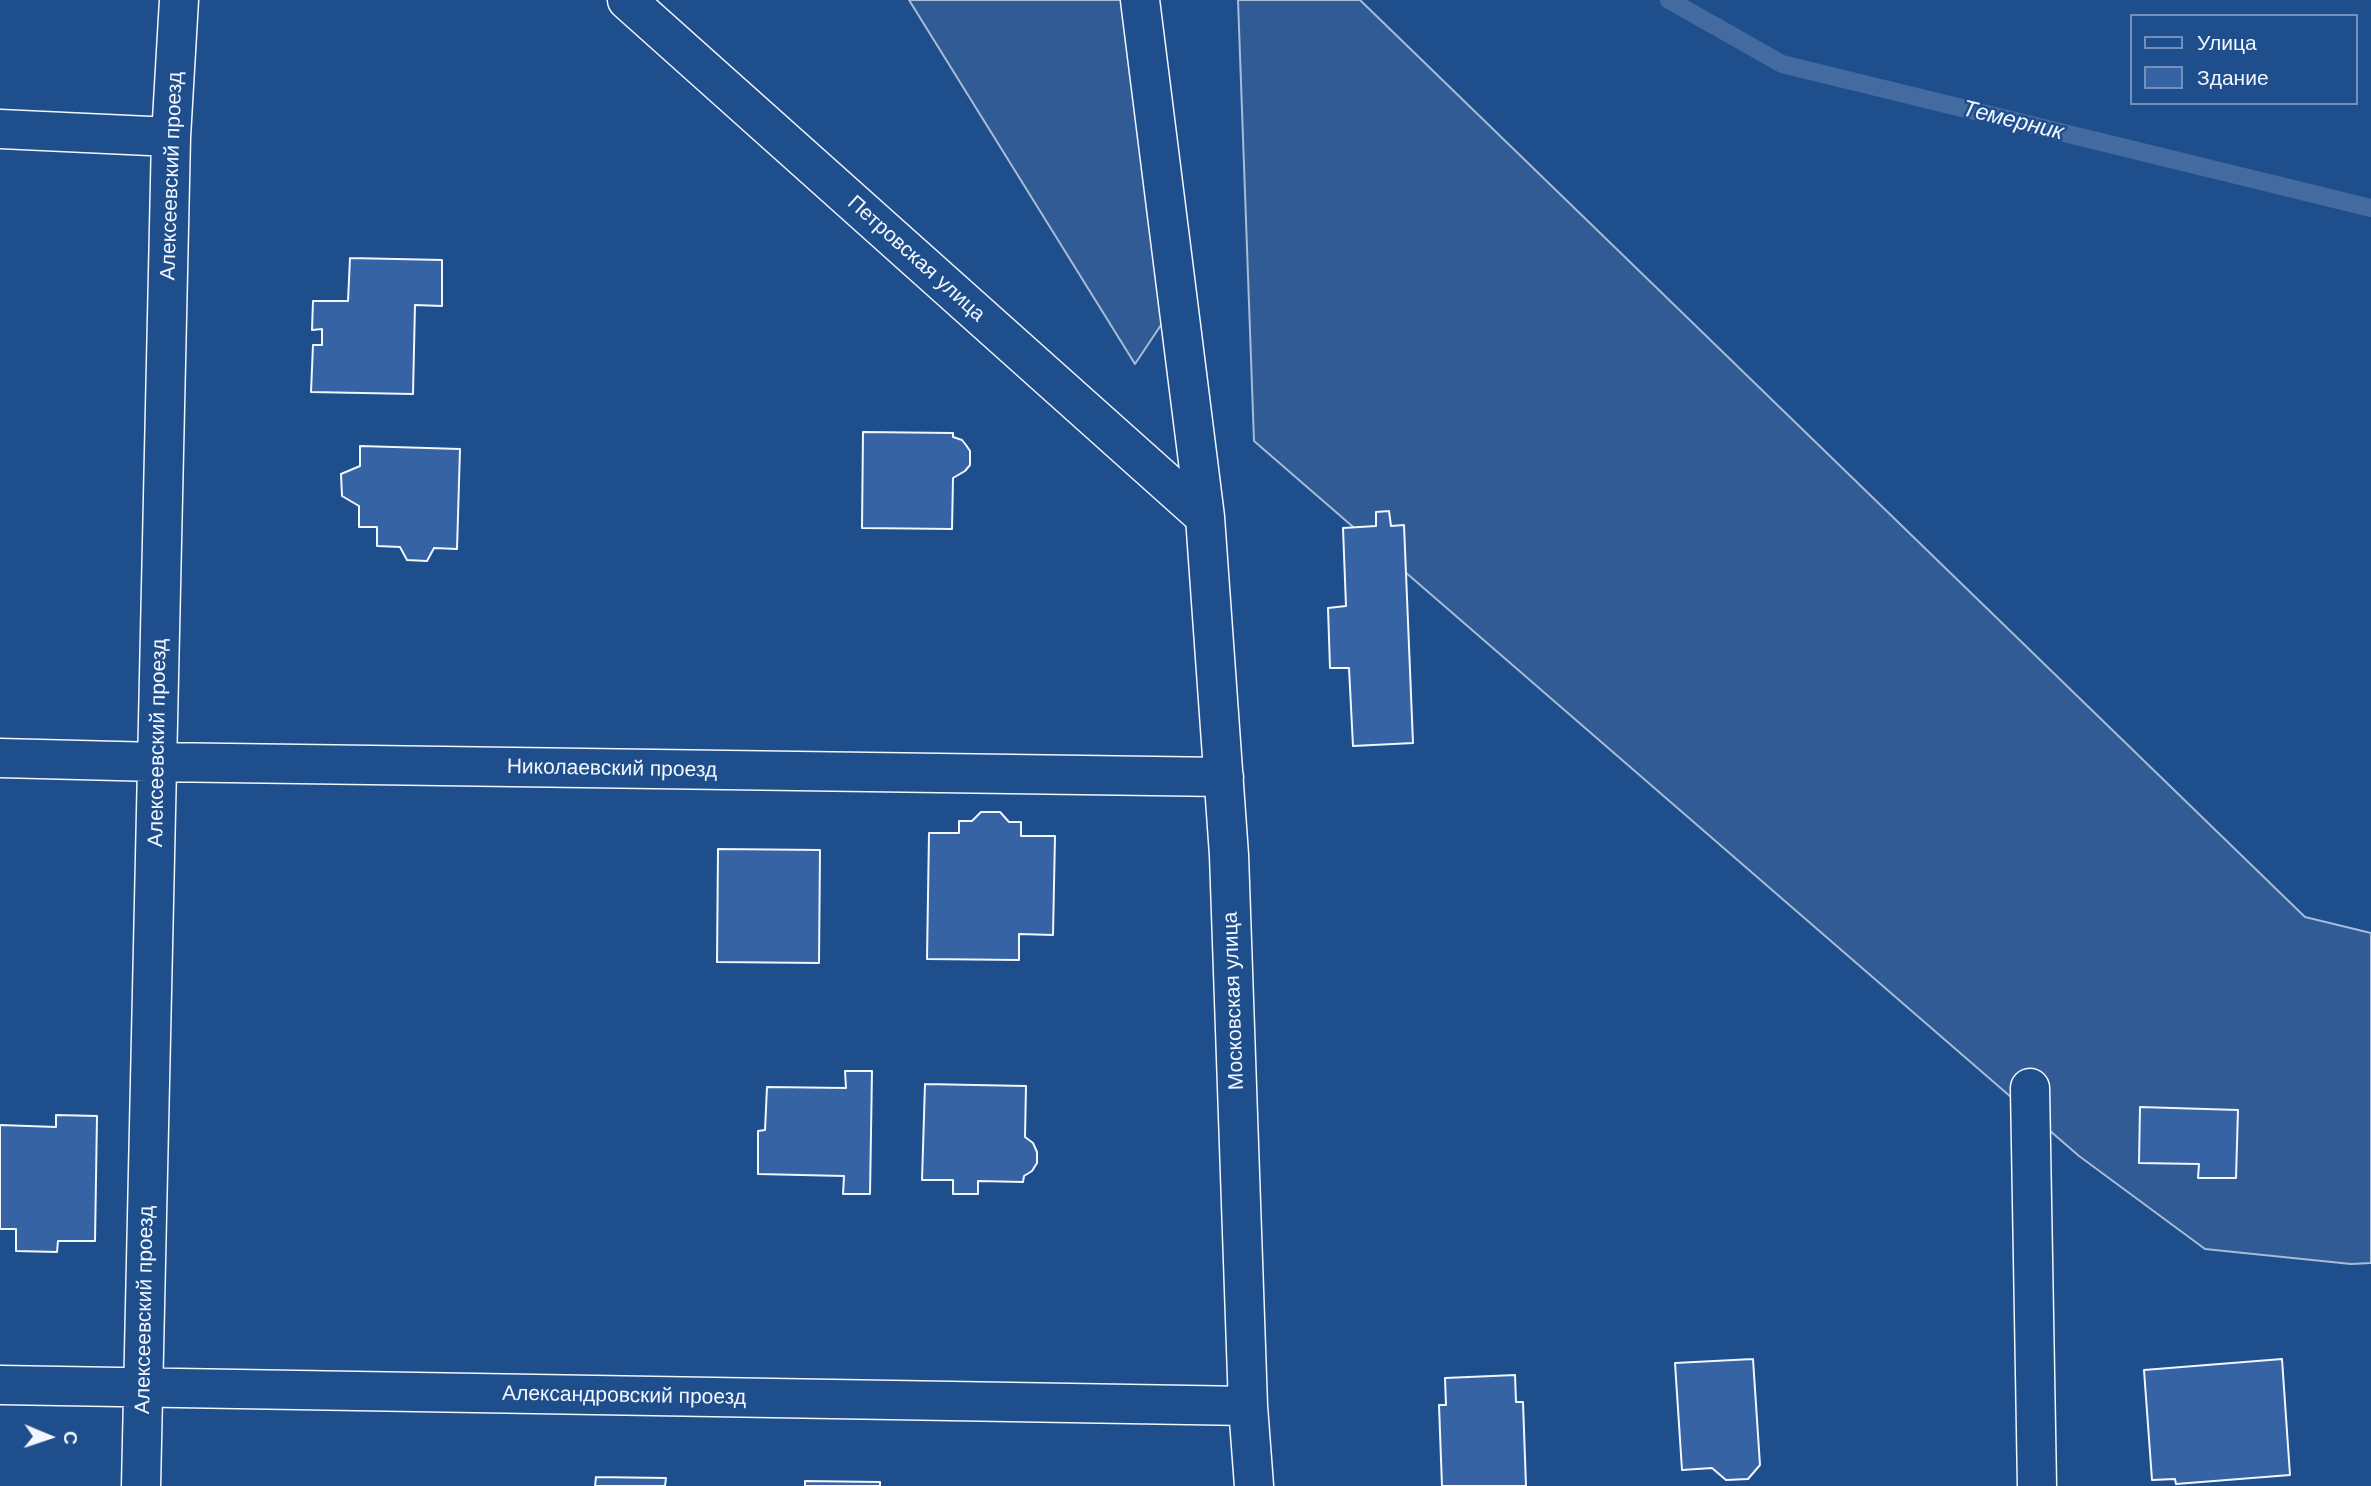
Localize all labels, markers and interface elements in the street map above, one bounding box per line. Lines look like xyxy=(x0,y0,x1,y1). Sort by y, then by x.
legend xyxy=(2130,14,2357,105)
text: Улица xyxy=(2197,31,2257,54)
text: Здание xyxy=(2197,66,2269,89)
street label: Алексеевский проезд xyxy=(156,71,188,281)
water label: Темерник xyxy=(1959,95,2067,147)
street label: Петровская улица xyxy=(842,191,990,327)
street label: Алексеевский проезд xyxy=(144,639,172,847)
street label: Николаевский проезд xyxy=(507,755,717,783)
street label: Московская улица xyxy=(1218,911,1250,1091)
street label: Алексеевский проезд xyxy=(131,1206,159,1414)
street label: Александровский проезд xyxy=(502,1381,746,1411)
north arrow xyxy=(14,1402,84,1472)
text: С xyxy=(60,1431,81,1445)

